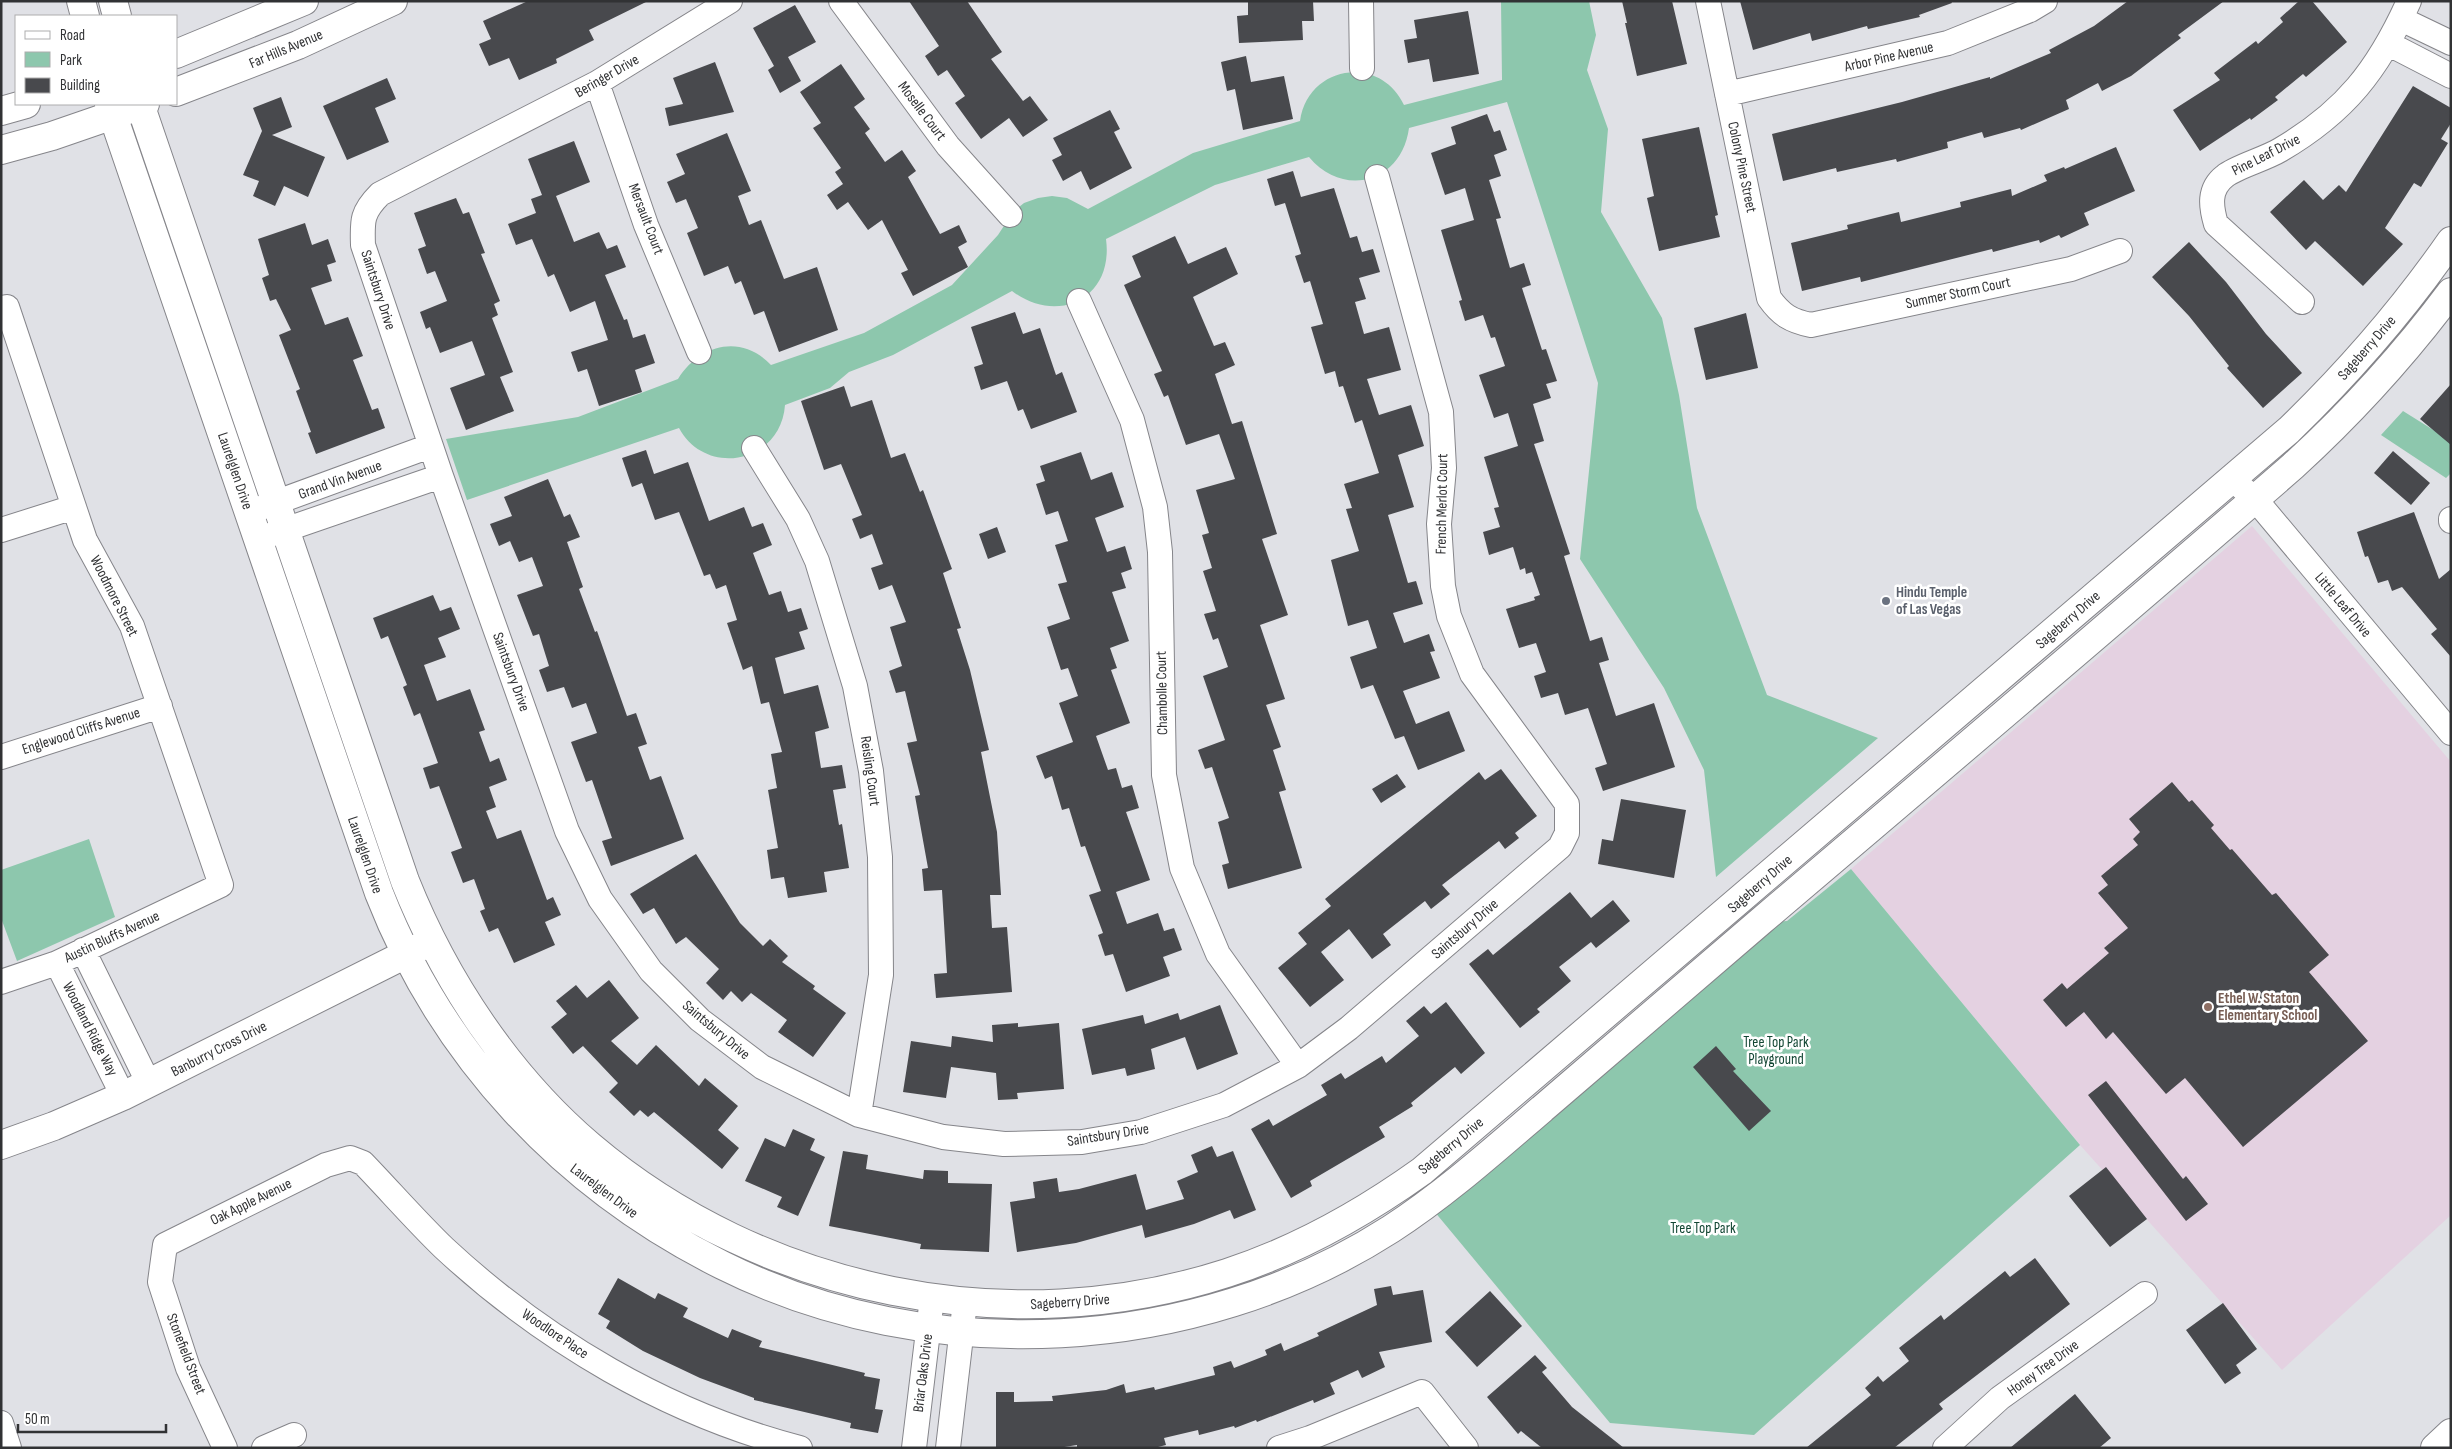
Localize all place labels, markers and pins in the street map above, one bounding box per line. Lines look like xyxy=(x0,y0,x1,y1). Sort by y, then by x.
place label: Hindu Temple of Las Vegas xyxy=(1896,583,1967,619)
marker: Hindu Temple of Las Vegas xyxy=(1880,595,1892,607)
place label: Ethel W. Staton Elementary School xyxy=(2218,989,2317,1025)
marker: Ethel W. Staton Elementary School xyxy=(2202,1001,2214,1013)

